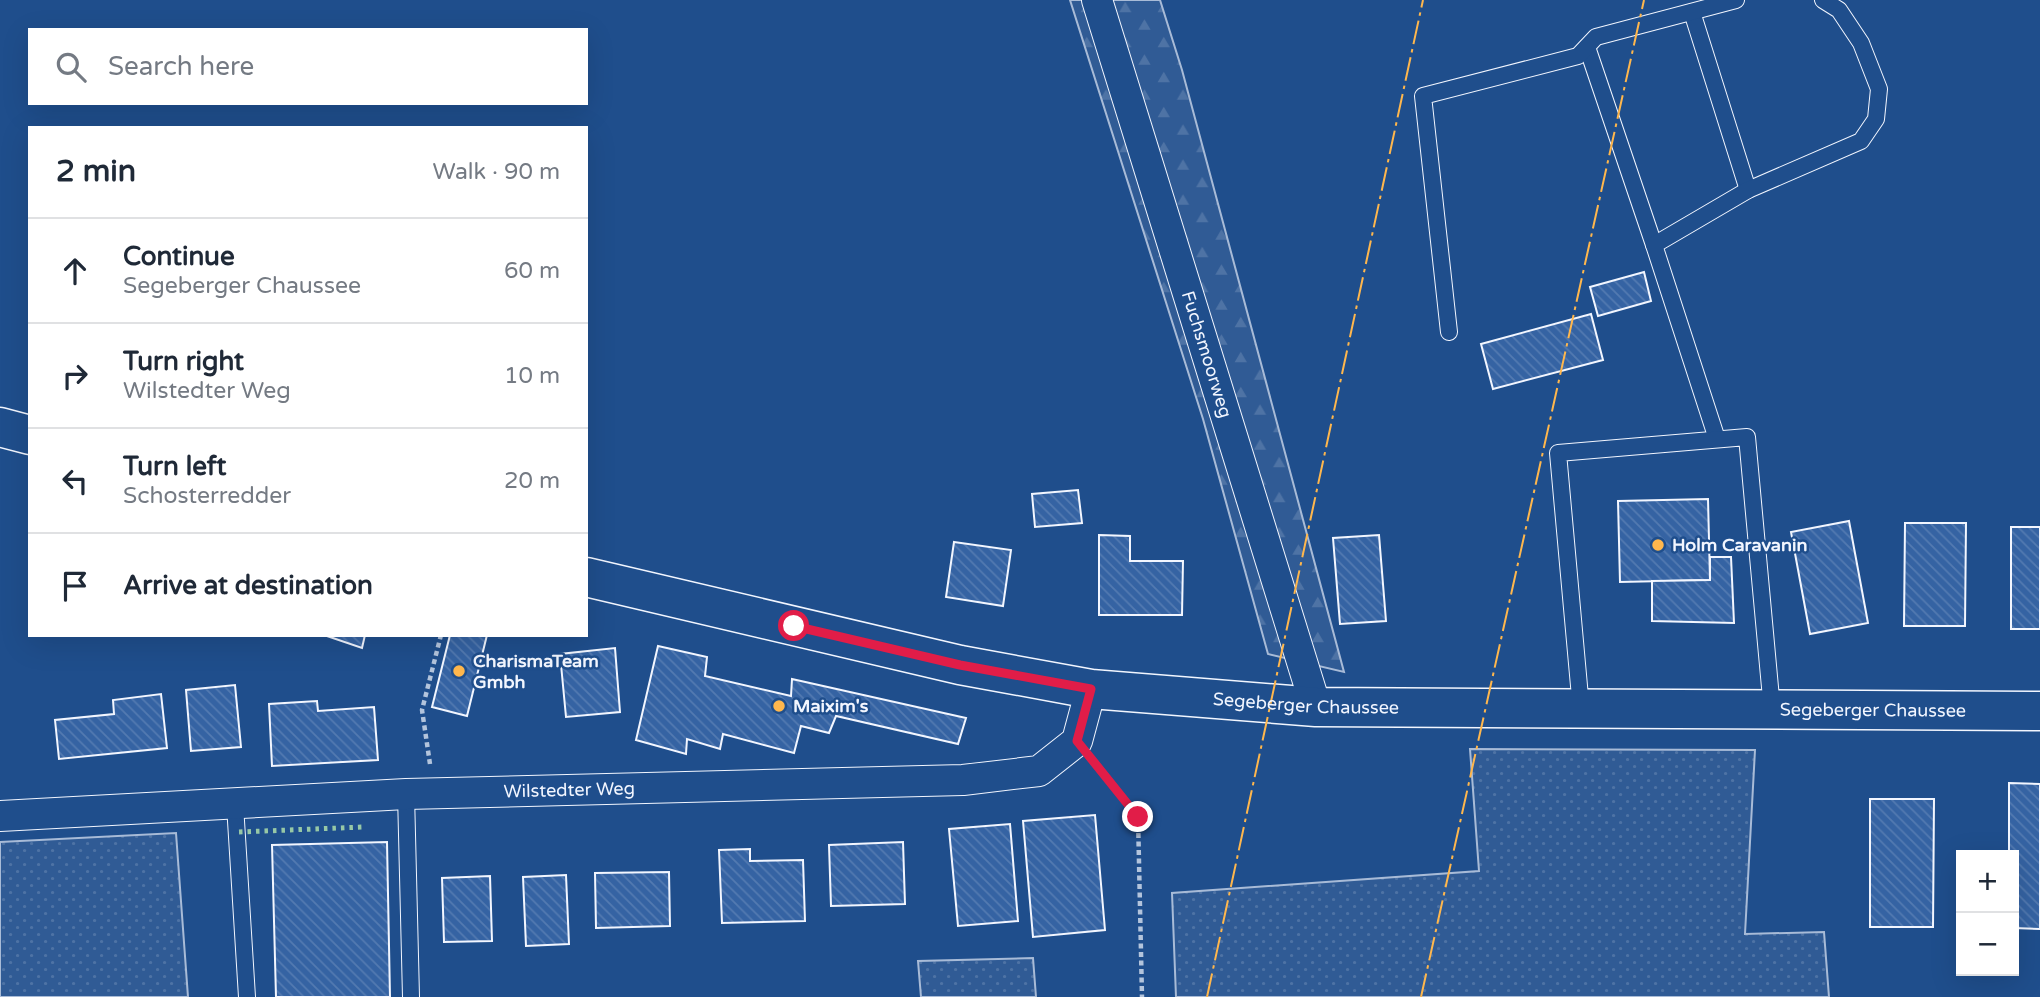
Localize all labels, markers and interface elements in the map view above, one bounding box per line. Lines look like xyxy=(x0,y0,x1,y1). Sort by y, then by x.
search box xyxy=(28,28,588,105)
icon: search xyxy=(52,48,90,86)
text: Search here xyxy=(108,51,254,82)
text: 2 min xyxy=(56,153,136,190)
text: Walk · 90 m xyxy=(433,158,560,186)
text: Continue xyxy=(123,241,235,272)
icon: ahead xyxy=(56,252,94,290)
text: 60 m xyxy=(504,257,560,285)
text: Segeberger Chaussee xyxy=(123,272,361,300)
street label: Fuchsmoorweg xyxy=(1177,288,1237,420)
text: Turn right xyxy=(123,346,244,377)
icon: right xyxy=(56,357,94,395)
text: 10 m xyxy=(504,362,560,390)
text: Wilstedter Weg xyxy=(123,377,291,405)
text: Turn left xyxy=(123,451,226,482)
icon: left xyxy=(56,462,94,500)
text: 20 m xyxy=(504,467,560,495)
text: Schosterredder xyxy=(123,482,291,510)
place label: Holm Caravanin xyxy=(1672,534,1807,556)
marker: Holm Caravanin xyxy=(1650,537,1666,553)
icon: arrive xyxy=(56,567,94,605)
text: Arrive at destination xyxy=(123,570,373,601)
route start xyxy=(778,610,809,641)
place label: CharismaTeam Gmbh xyxy=(473,650,599,693)
marker: CharismaTeam Gmbh xyxy=(451,663,467,679)
street label: Segeberger Chaussee xyxy=(1212,688,1399,718)
place label: Maixim's xyxy=(793,695,869,717)
marker: Maixim's xyxy=(771,698,787,714)
street label: Segeberger Chaussee xyxy=(1780,699,1966,722)
street label: Wilstedter Weg xyxy=(503,777,635,803)
route end xyxy=(1122,801,1153,832)
map controls xyxy=(1956,850,2019,976)
button: + xyxy=(1956,850,2019,913)
button: − xyxy=(1956,913,2019,976)

